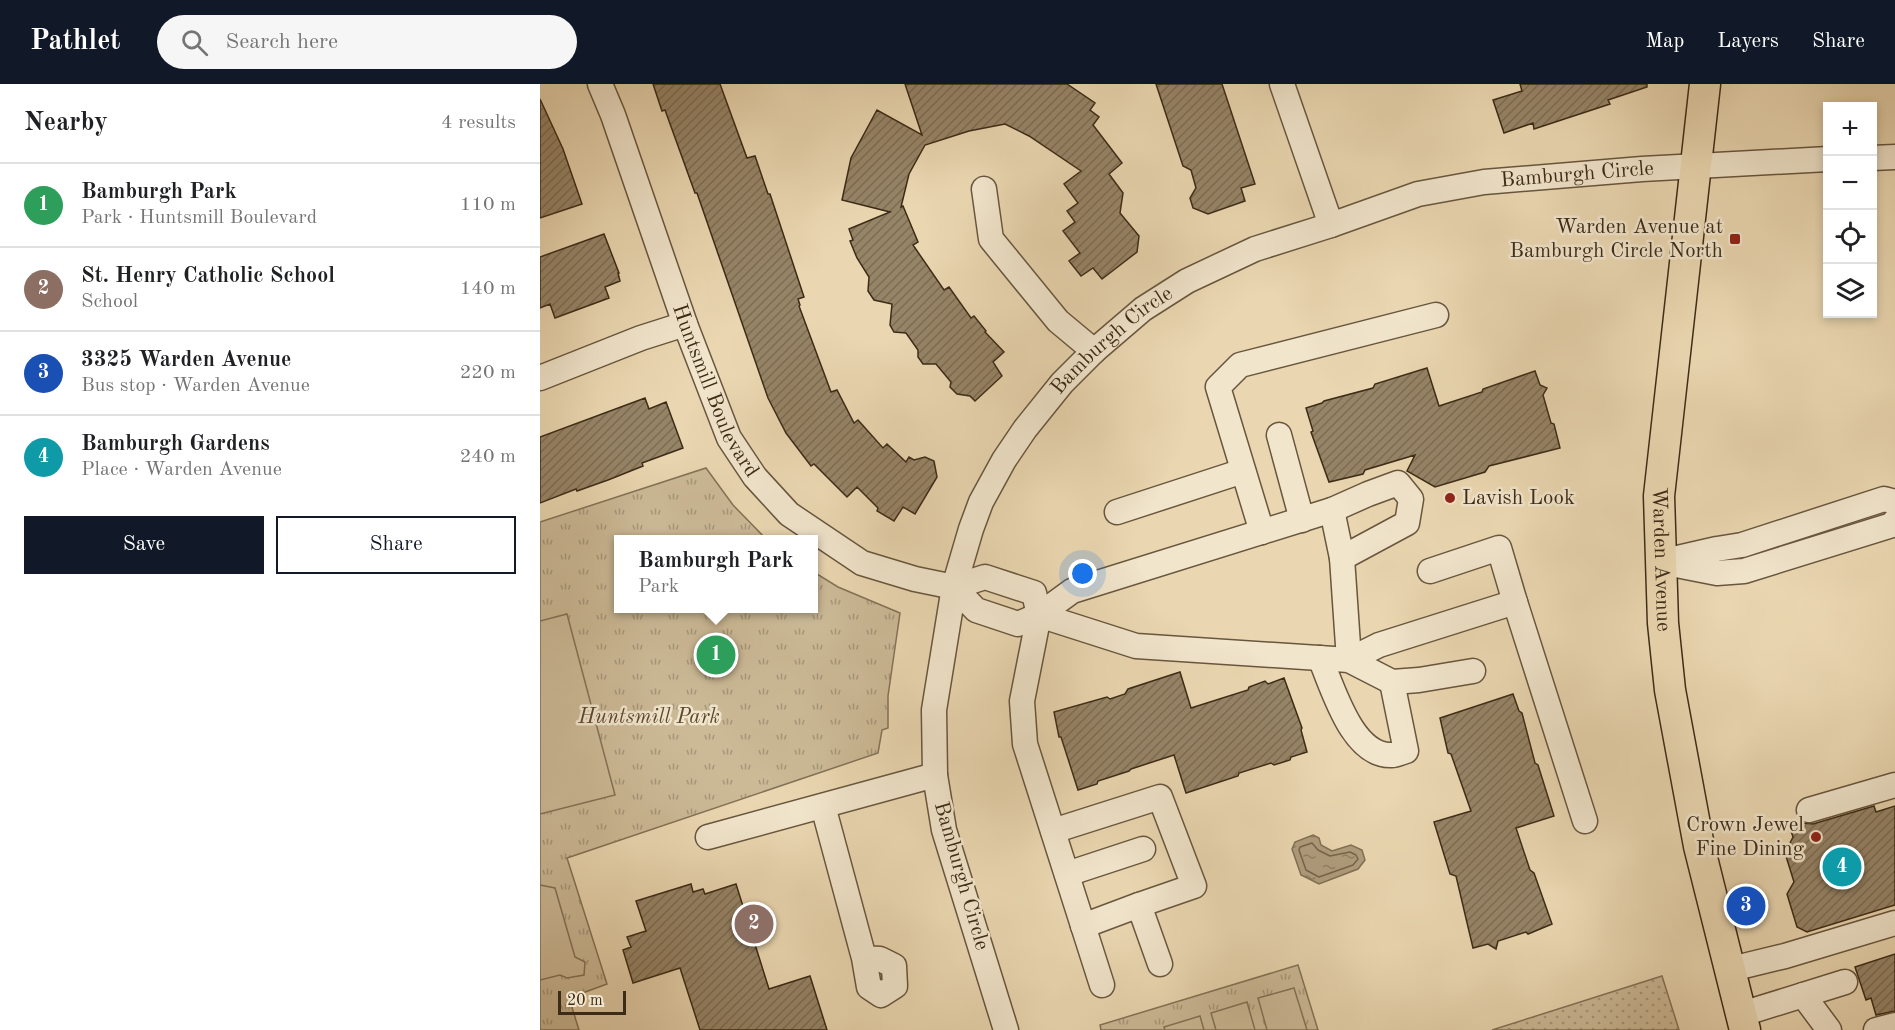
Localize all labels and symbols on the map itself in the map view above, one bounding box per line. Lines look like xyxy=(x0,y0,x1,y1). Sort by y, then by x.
street label: Bamburgh Circle xyxy=(1500,158,1654,191)
place label: Warden Avenue at Bamburgh Circle North xyxy=(1510,217,1723,262)
marker: Warden Avenue at Bamburgh Circle North xyxy=(1728,232,1742,246)
street label: Bamburgh Circle xyxy=(1047,283,1176,398)
street label: Huntsmill Boulevard xyxy=(668,301,763,481)
street label: Warden Avenue xyxy=(1648,487,1674,633)
place label: Lavish Look xyxy=(1462,488,1575,509)
marker: Lavish Look xyxy=(1443,491,1457,505)
your location xyxy=(1068,559,1097,588)
pin: 1 xyxy=(696,632,735,678)
park label: Huntsmill Park xyxy=(577,707,720,728)
street label: Bamburgh Circle xyxy=(930,799,992,953)
place label: Crown Jewel Fine Dining xyxy=(1686,815,1805,860)
marker: Crown Jewel Fine Dining xyxy=(1809,830,1823,844)
pin: 4 xyxy=(1822,844,1862,890)
pin: 3 xyxy=(1726,884,1766,928)
pin: 2 xyxy=(734,902,774,946)
scale bar xyxy=(558,988,626,1016)

